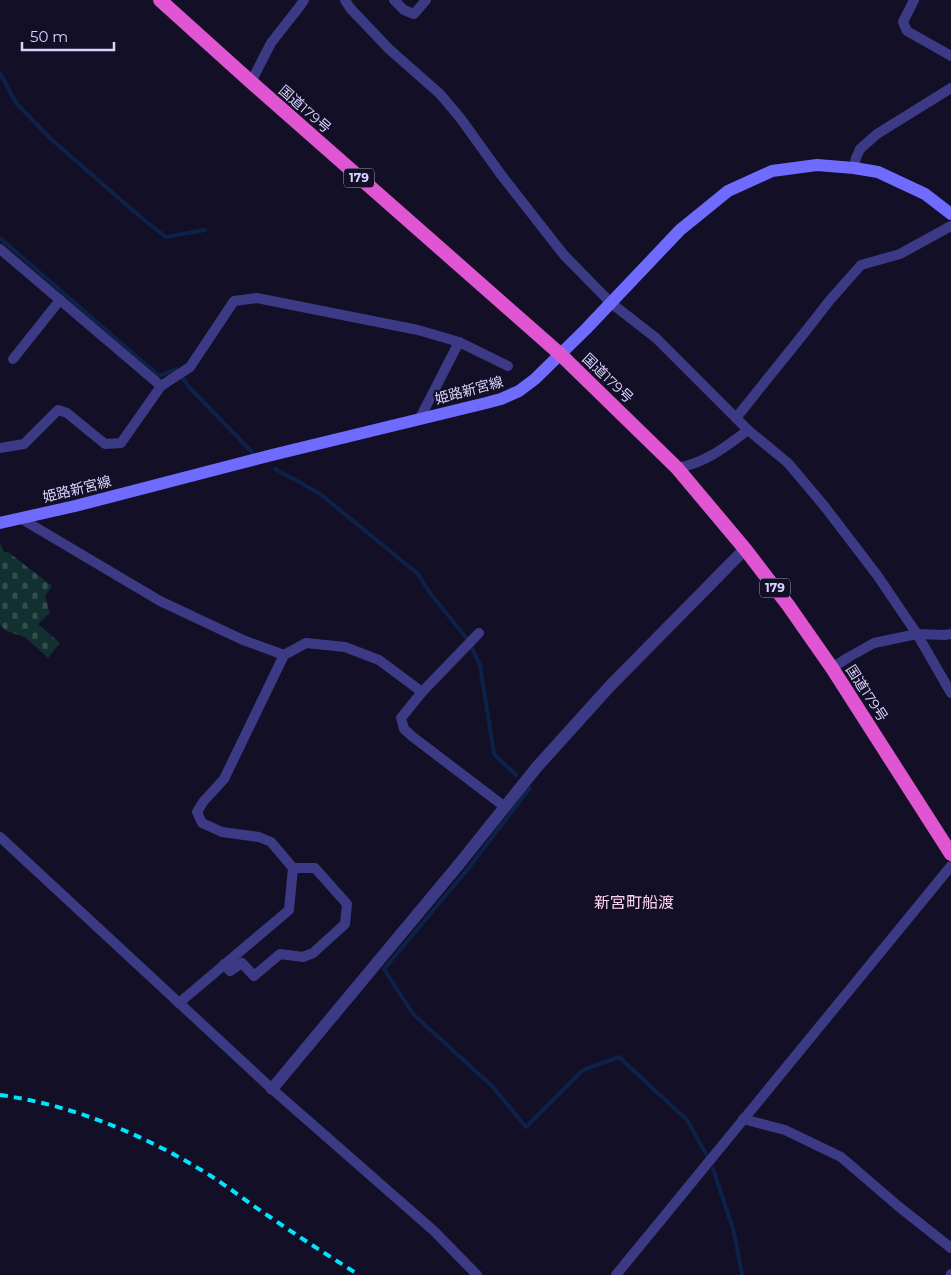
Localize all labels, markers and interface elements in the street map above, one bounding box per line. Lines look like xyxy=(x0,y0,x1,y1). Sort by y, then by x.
scale bar xyxy=(22,20,115,52)
text: 50 m xyxy=(30,27,68,46)
street label: 国道179号 xyxy=(275,81,335,137)
road number: 179 xyxy=(344,168,374,188)
street label: 国道179号 xyxy=(579,349,637,407)
street label: 姫路新宮線 xyxy=(433,372,505,408)
street label: 姫路新宮線 xyxy=(41,472,113,506)
road number: 179 xyxy=(760,578,790,598)
street label: 国道179号 xyxy=(842,661,892,725)
district label: 新宮町船渡 xyxy=(594,893,674,912)

